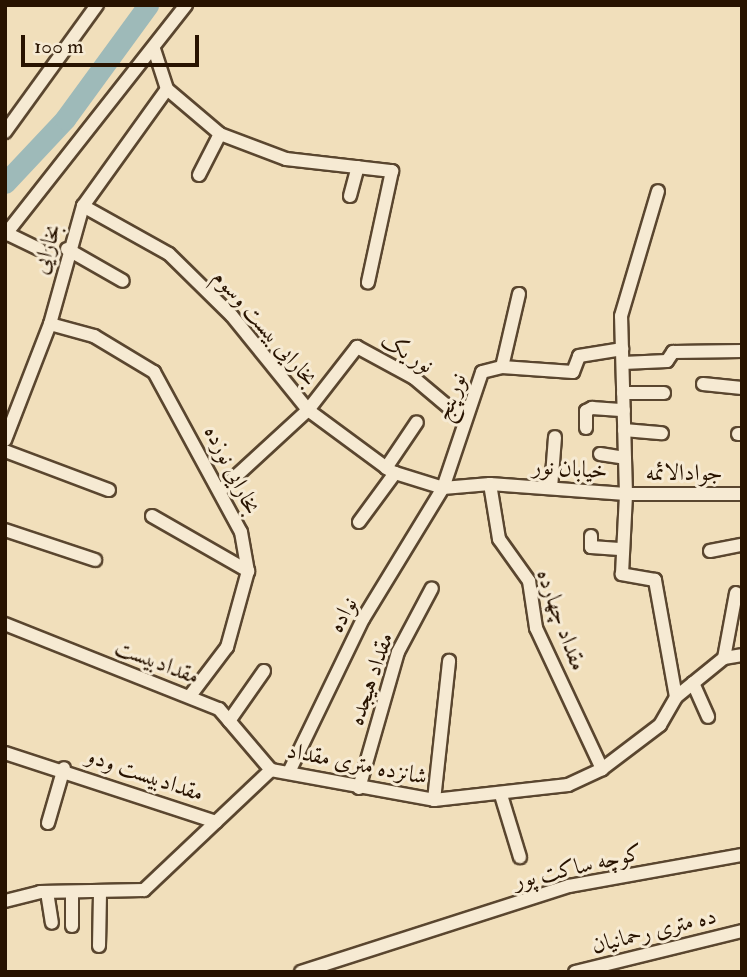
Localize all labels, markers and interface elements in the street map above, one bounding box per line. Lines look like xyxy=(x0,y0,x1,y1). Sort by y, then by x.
scale bar xyxy=(24,21,203,65)
text: 100 m xyxy=(34,33,84,60)
street label: بخارایی xyxy=(26,221,68,277)
street label: بخارایی بیست وسوم xyxy=(207,264,323,392)
street label: نور یک xyxy=(376,326,438,380)
street label: نورپنج xyxy=(429,369,473,425)
street label: بخارایی نوزده xyxy=(198,421,266,519)
street label: خیابان نور xyxy=(532,453,608,485)
street label: جوادالائمه xyxy=(646,459,722,487)
street label: مقداد چهارده xyxy=(530,565,592,675)
street label: نواده xyxy=(322,593,364,637)
street label: مقداد هیجده xyxy=(342,629,400,729)
street label: مقدادبیست xyxy=(111,633,203,691)
street label: شانزده متری مقداد xyxy=(285,737,429,791)
street label: مقدادبیست ودو xyxy=(83,742,207,808)
street label: کوچه ساکت پور xyxy=(511,839,645,895)
street label: ده متری رحمانیان xyxy=(589,902,719,960)

